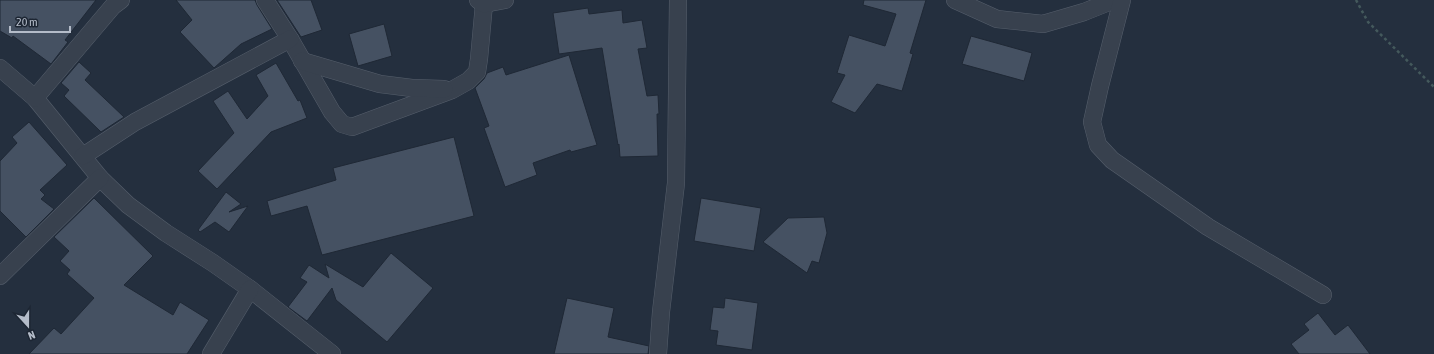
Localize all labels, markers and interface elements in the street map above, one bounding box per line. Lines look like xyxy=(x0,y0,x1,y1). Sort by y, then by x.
scale bar xyxy=(10,8,70,34)
text: 20 m xyxy=(16,15,38,29)
north arrow xyxy=(8,306,48,346)
text: N xyxy=(26,329,37,342)

